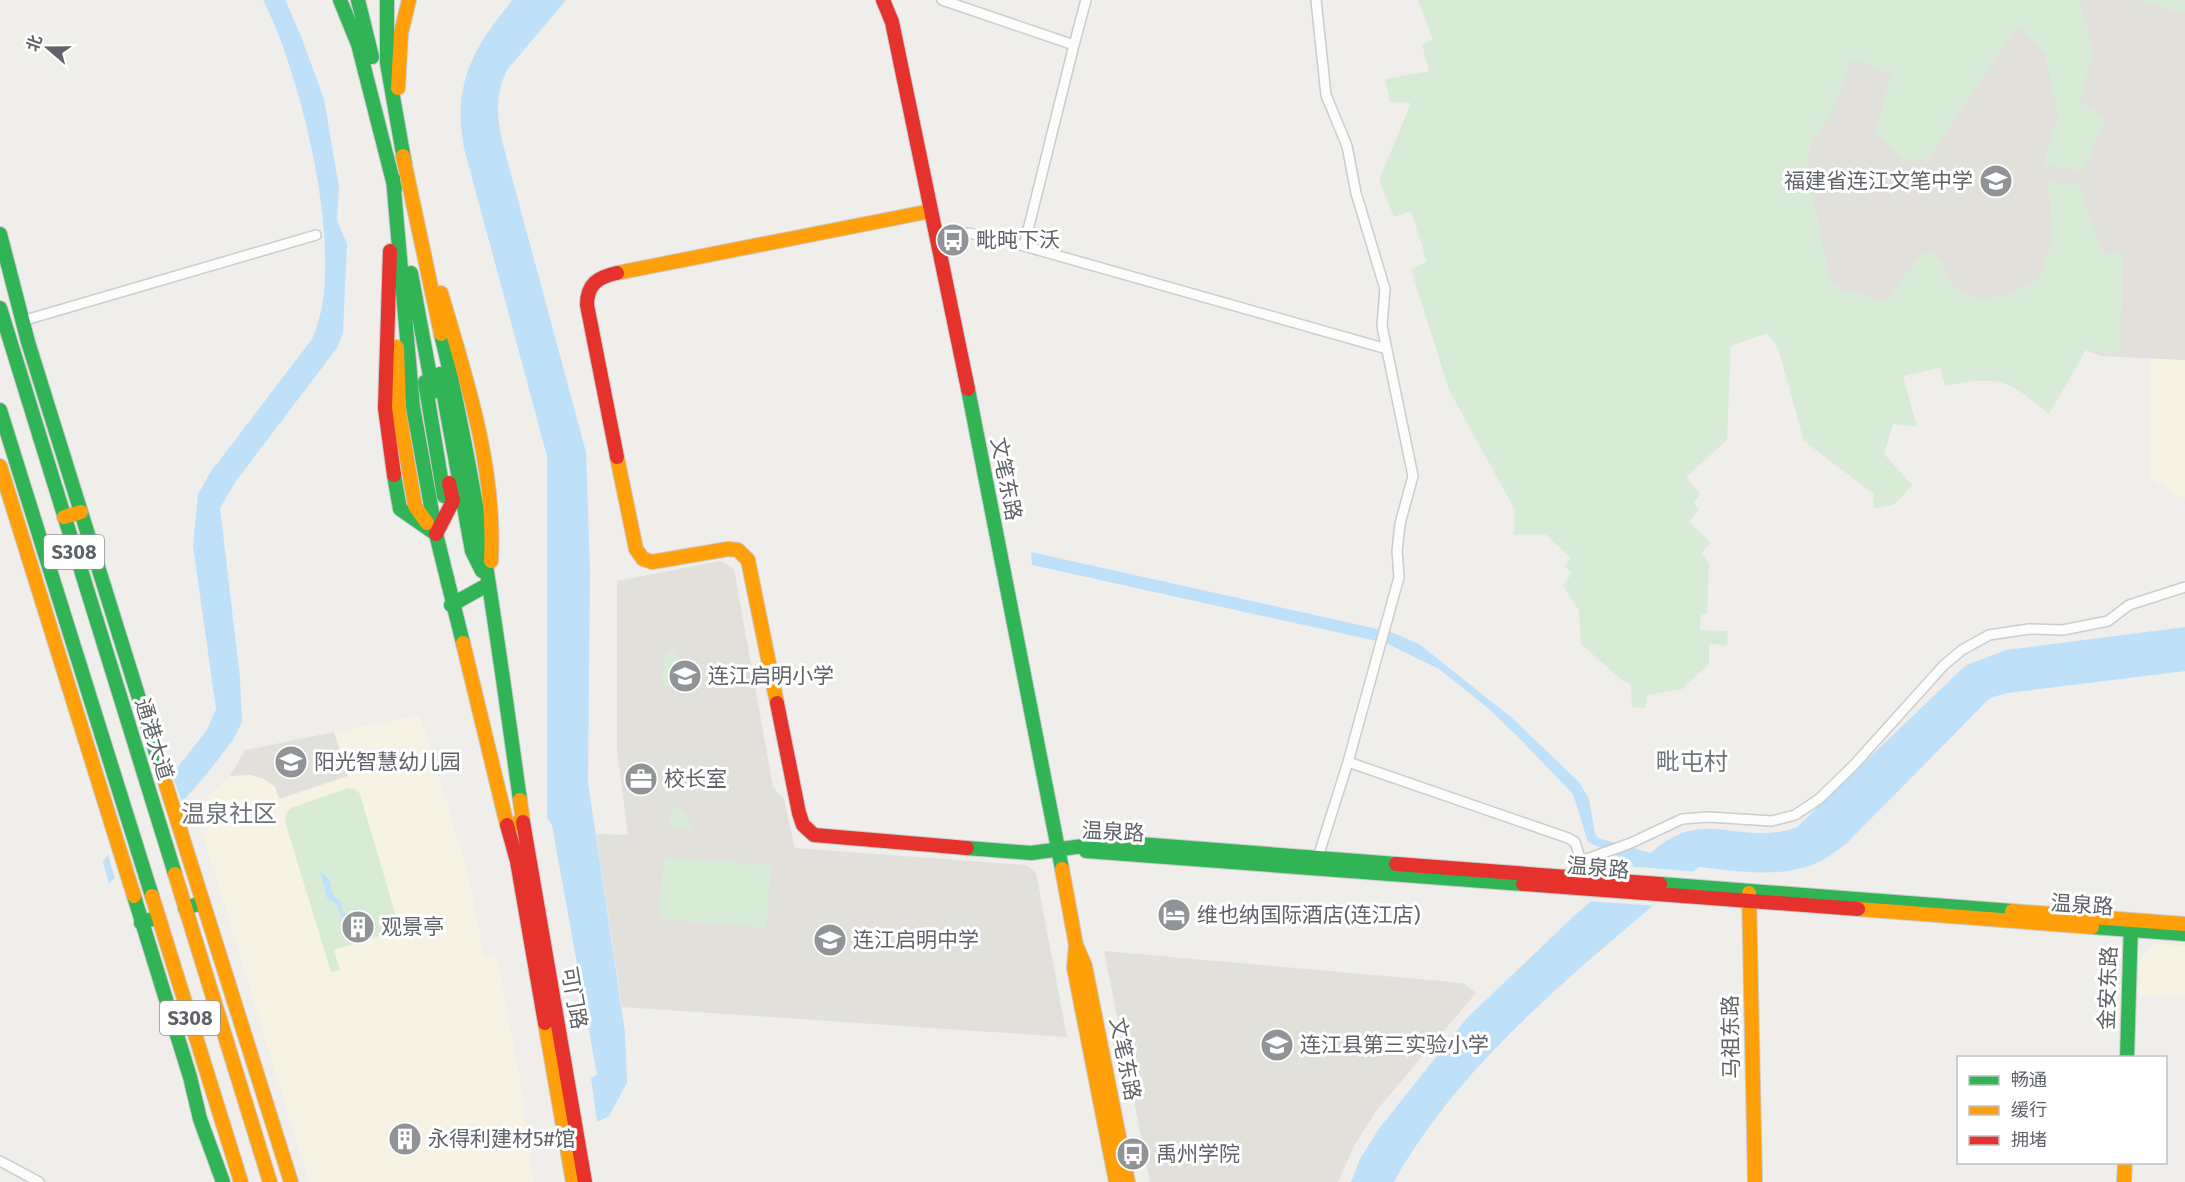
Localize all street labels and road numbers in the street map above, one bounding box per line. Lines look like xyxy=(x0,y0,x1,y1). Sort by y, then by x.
street label: 文笔东路 xyxy=(985,435,1027,523)
road number: S308 xyxy=(44,535,104,569)
street label: 通港大道 xyxy=(129,695,179,783)
street label: 温泉路 xyxy=(1081,817,1145,847)
street label: 温泉路 xyxy=(1565,852,1631,884)
street label: 温泉路 xyxy=(2050,890,2114,920)
street label: 金安东路 xyxy=(2094,946,2122,1030)
street label: 可门路 xyxy=(556,965,592,1031)
street label: 马祖东路 xyxy=(1717,995,1745,1079)
road number: S308 xyxy=(160,1001,220,1035)
street label: 文笔东路 xyxy=(1104,1015,1146,1103)

